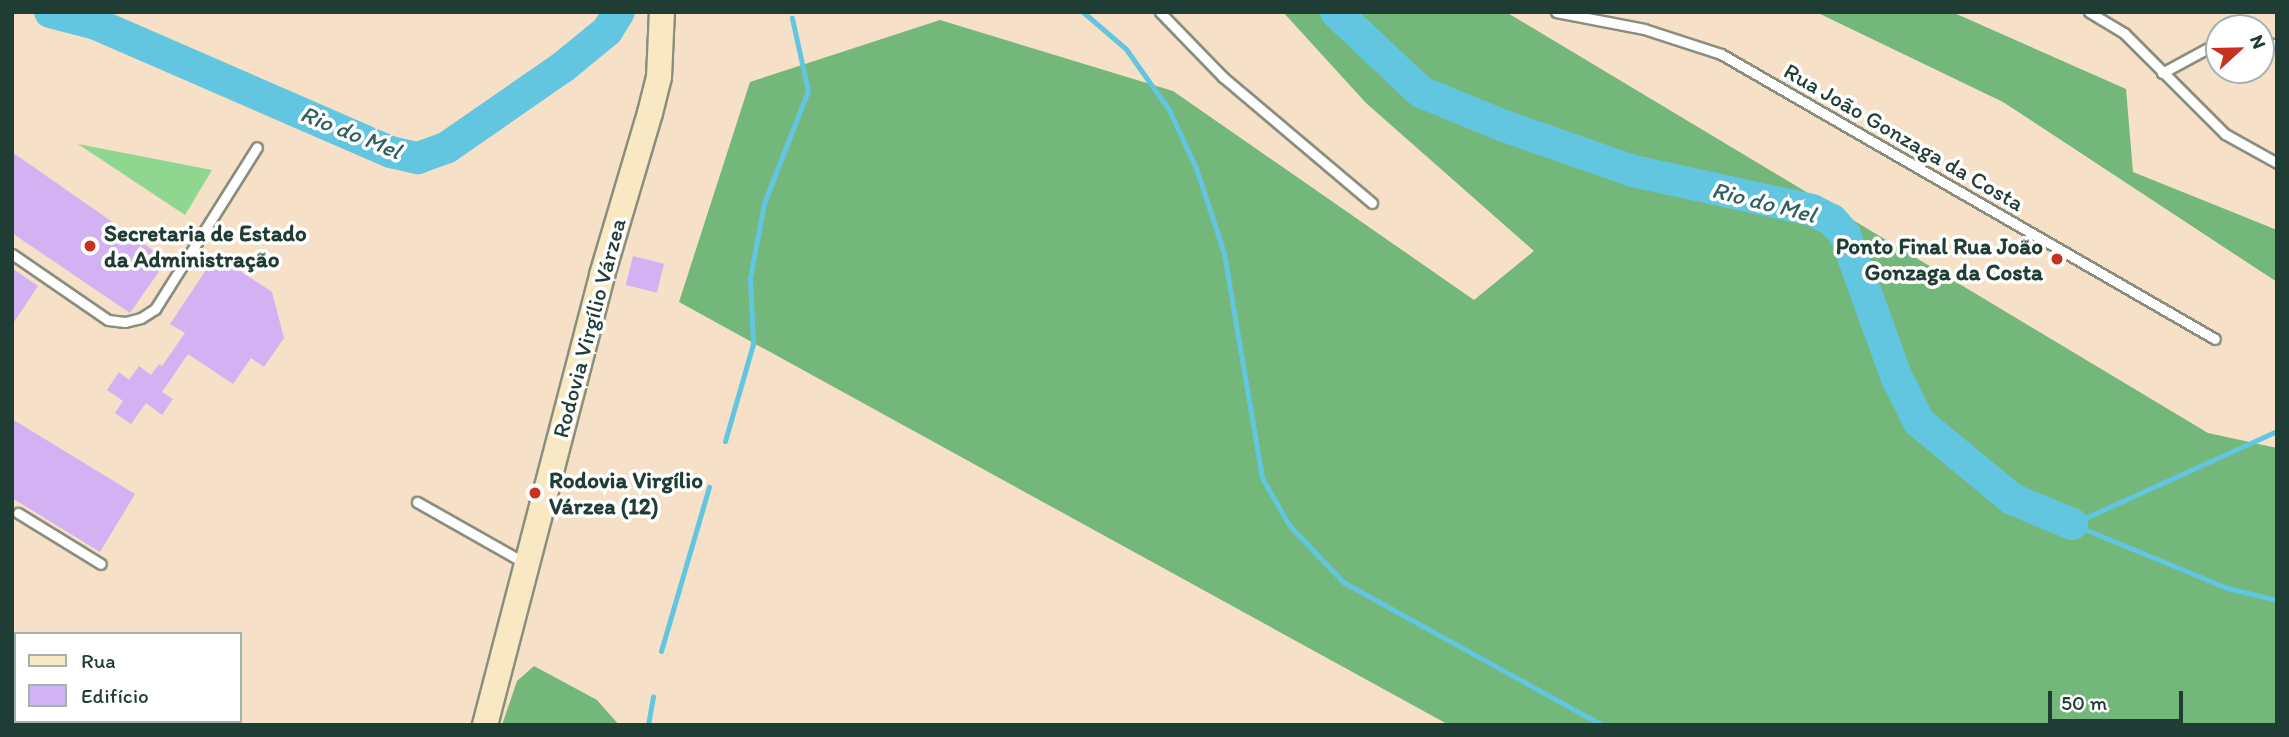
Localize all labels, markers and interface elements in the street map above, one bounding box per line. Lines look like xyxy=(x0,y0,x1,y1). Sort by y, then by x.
north arrow xyxy=(2205,14,2275,84)
text: N xyxy=(2245,31,2271,52)
street label: Rua João Gonzaga da Costa xyxy=(1779,57,2029,217)
water label: Rio do Mel xyxy=(296,99,406,165)
water label: Rio do Mel xyxy=(1709,175,1819,229)
street label: Rodovia Virgílio Várzea xyxy=(546,216,632,440)
place label: Secretaria de Estado da Administração xyxy=(104,219,307,273)
place label: Ponto Final Rua João Gonzaga da Costa xyxy=(1837,232,2043,286)
marker: Secretaria de Estado da Administração xyxy=(82,238,98,254)
marker: Ponto Final Rua João Gonzaga da Costa xyxy=(2049,251,2065,267)
place label: Rodovia Virgílio Várzea (12) xyxy=(549,466,703,520)
marker: Rodovia Virgílio Várzea (12) xyxy=(527,485,543,501)
legend xyxy=(14,632,242,723)
text: Rua xyxy=(81,648,116,673)
scale bar xyxy=(2051,678,2186,722)
text: Edifício xyxy=(81,683,149,708)
text: 50 m xyxy=(2061,690,2107,715)

